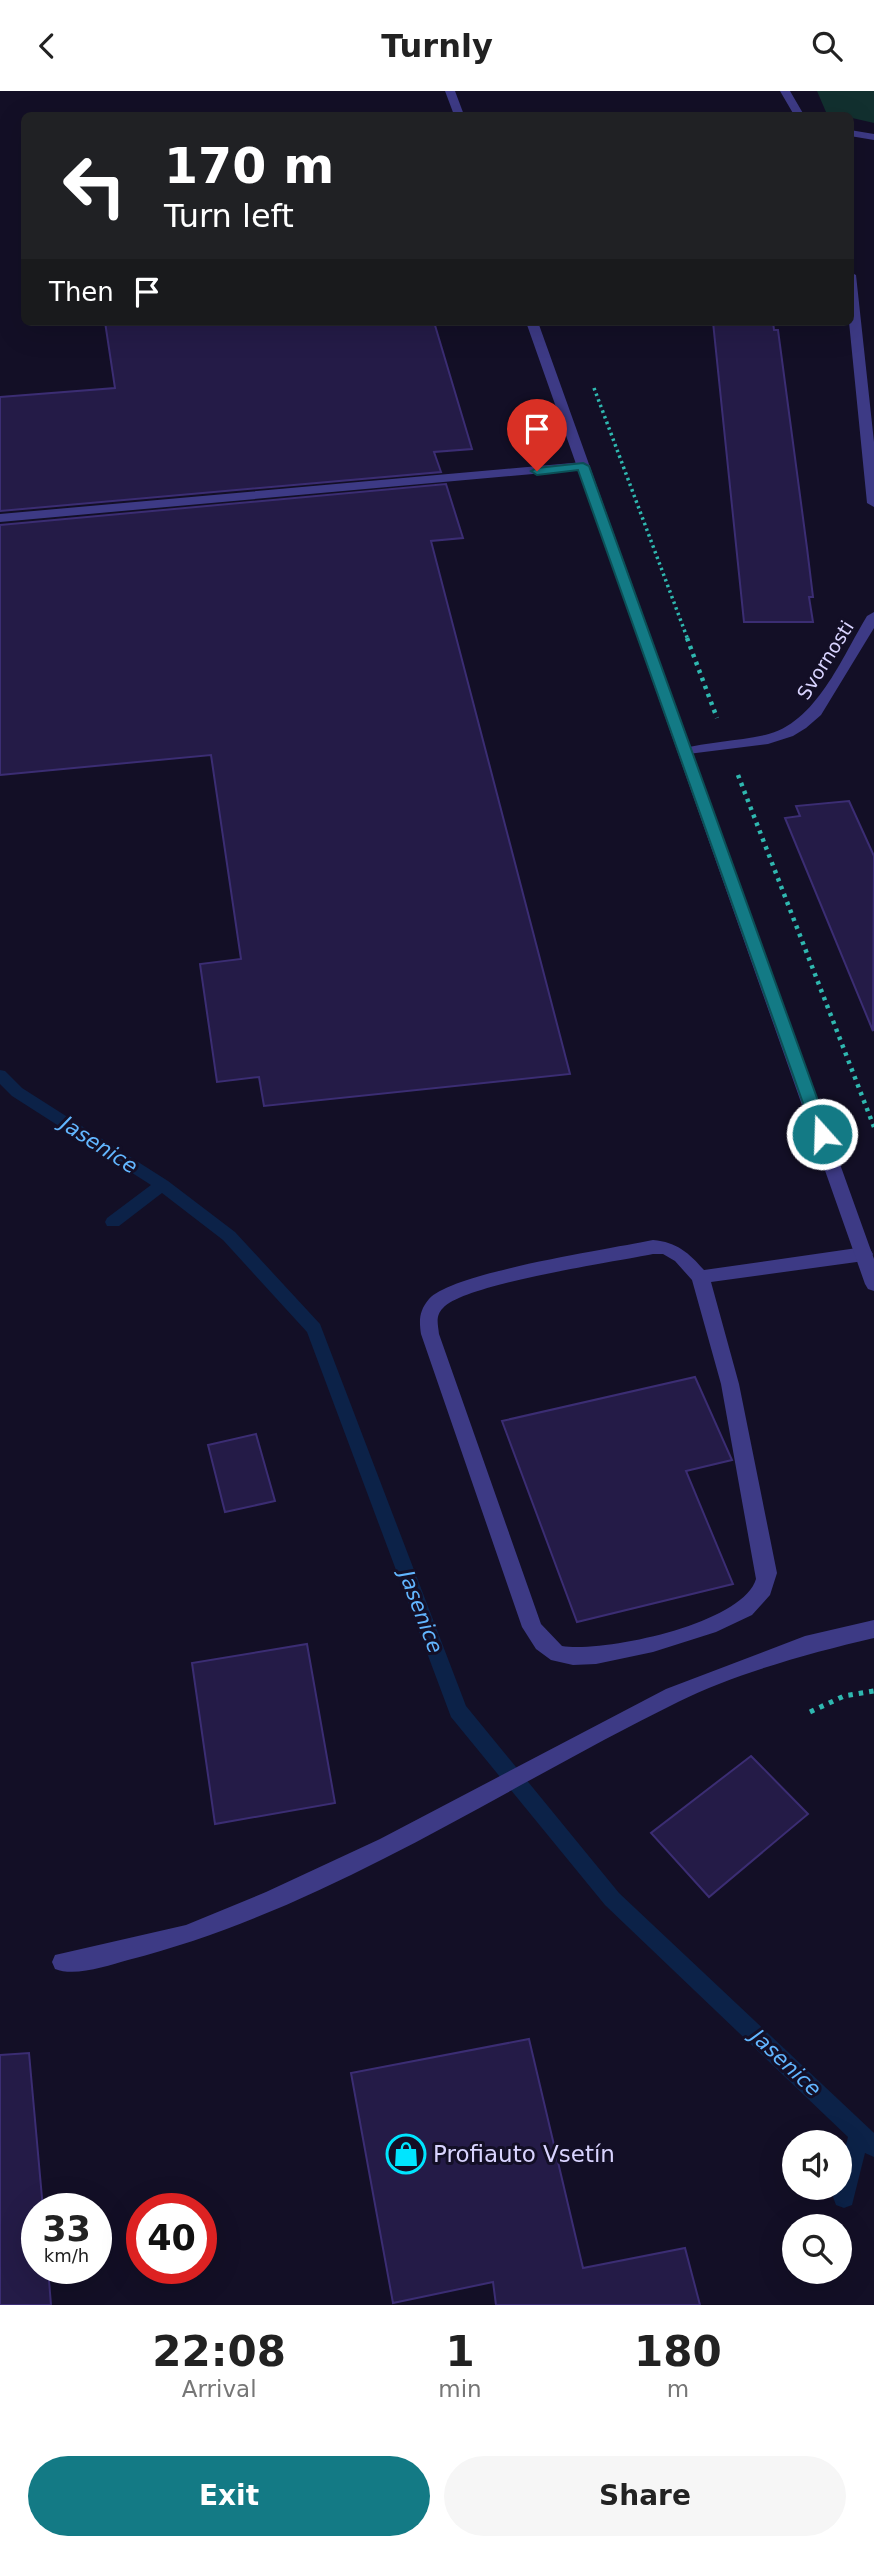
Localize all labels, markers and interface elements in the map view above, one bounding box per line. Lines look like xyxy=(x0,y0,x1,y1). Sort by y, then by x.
icon: back xyxy=(28,27,66,65)
text: Turnly xyxy=(381,27,493,65)
icon: search xyxy=(808,27,846,65)
text: 170 m xyxy=(164,138,334,195)
icon: left xyxy=(49,140,140,231)
text: Turn left xyxy=(164,197,294,235)
icon: arrive xyxy=(128,273,166,311)
text: Then xyxy=(49,277,114,307)
pin xyxy=(507,399,567,471)
icon: arrive xyxy=(518,410,556,448)
street label: Svornosti xyxy=(792,617,858,703)
position arrow xyxy=(785,1097,859,1171)
water label: Jasenice xyxy=(53,1109,142,1179)
water label: Jasenice xyxy=(393,1564,448,1657)
water label: Jasenice xyxy=(743,2022,826,2101)
map controls xyxy=(782,2130,852,2284)
button: sound xyxy=(782,2130,852,2200)
shop icon: Profiauto Vsetín xyxy=(385,2133,427,2175)
place label: Profiauto Vsetín xyxy=(433,2141,615,2167)
speed limit sign: 40 xyxy=(126,2193,217,2284)
text: 33 xyxy=(42,2209,91,2249)
button: search xyxy=(782,2214,852,2284)
text: km/h xyxy=(44,2245,89,2266)
text: 22:08 xyxy=(152,2327,286,2376)
text: 1 xyxy=(445,2327,475,2376)
text: 180 xyxy=(634,2327,722,2376)
text: Arrival xyxy=(182,2376,257,2402)
text: min xyxy=(438,2376,482,2402)
text: m xyxy=(667,2376,689,2402)
button: Exit xyxy=(28,2456,430,2536)
button: Share xyxy=(444,2456,846,2536)

